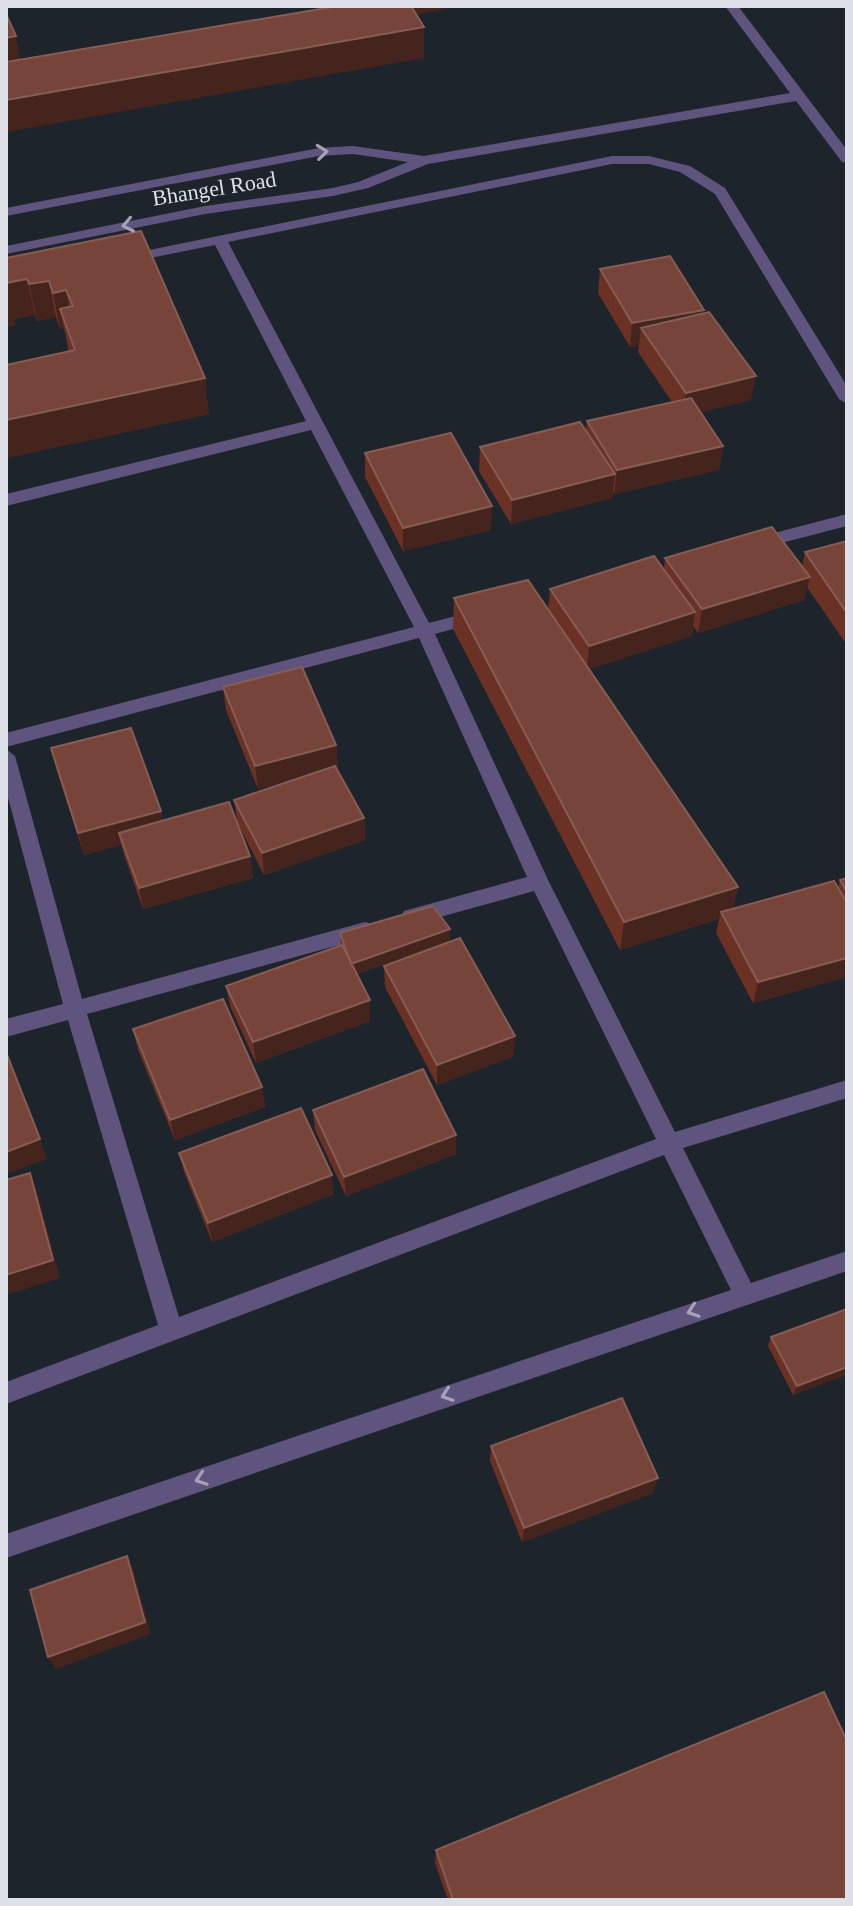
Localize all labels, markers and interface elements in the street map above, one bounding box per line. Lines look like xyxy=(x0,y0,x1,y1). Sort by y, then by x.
one-way arrow xyxy=(316,144,329,161)
street label: Bhangel Road xyxy=(150,166,278,211)
one-way arrow xyxy=(122,216,136,233)
one-way arrow xyxy=(687,1301,701,1317)
one-way arrow xyxy=(441,1385,455,1401)
one-way arrow xyxy=(195,1469,209,1485)

